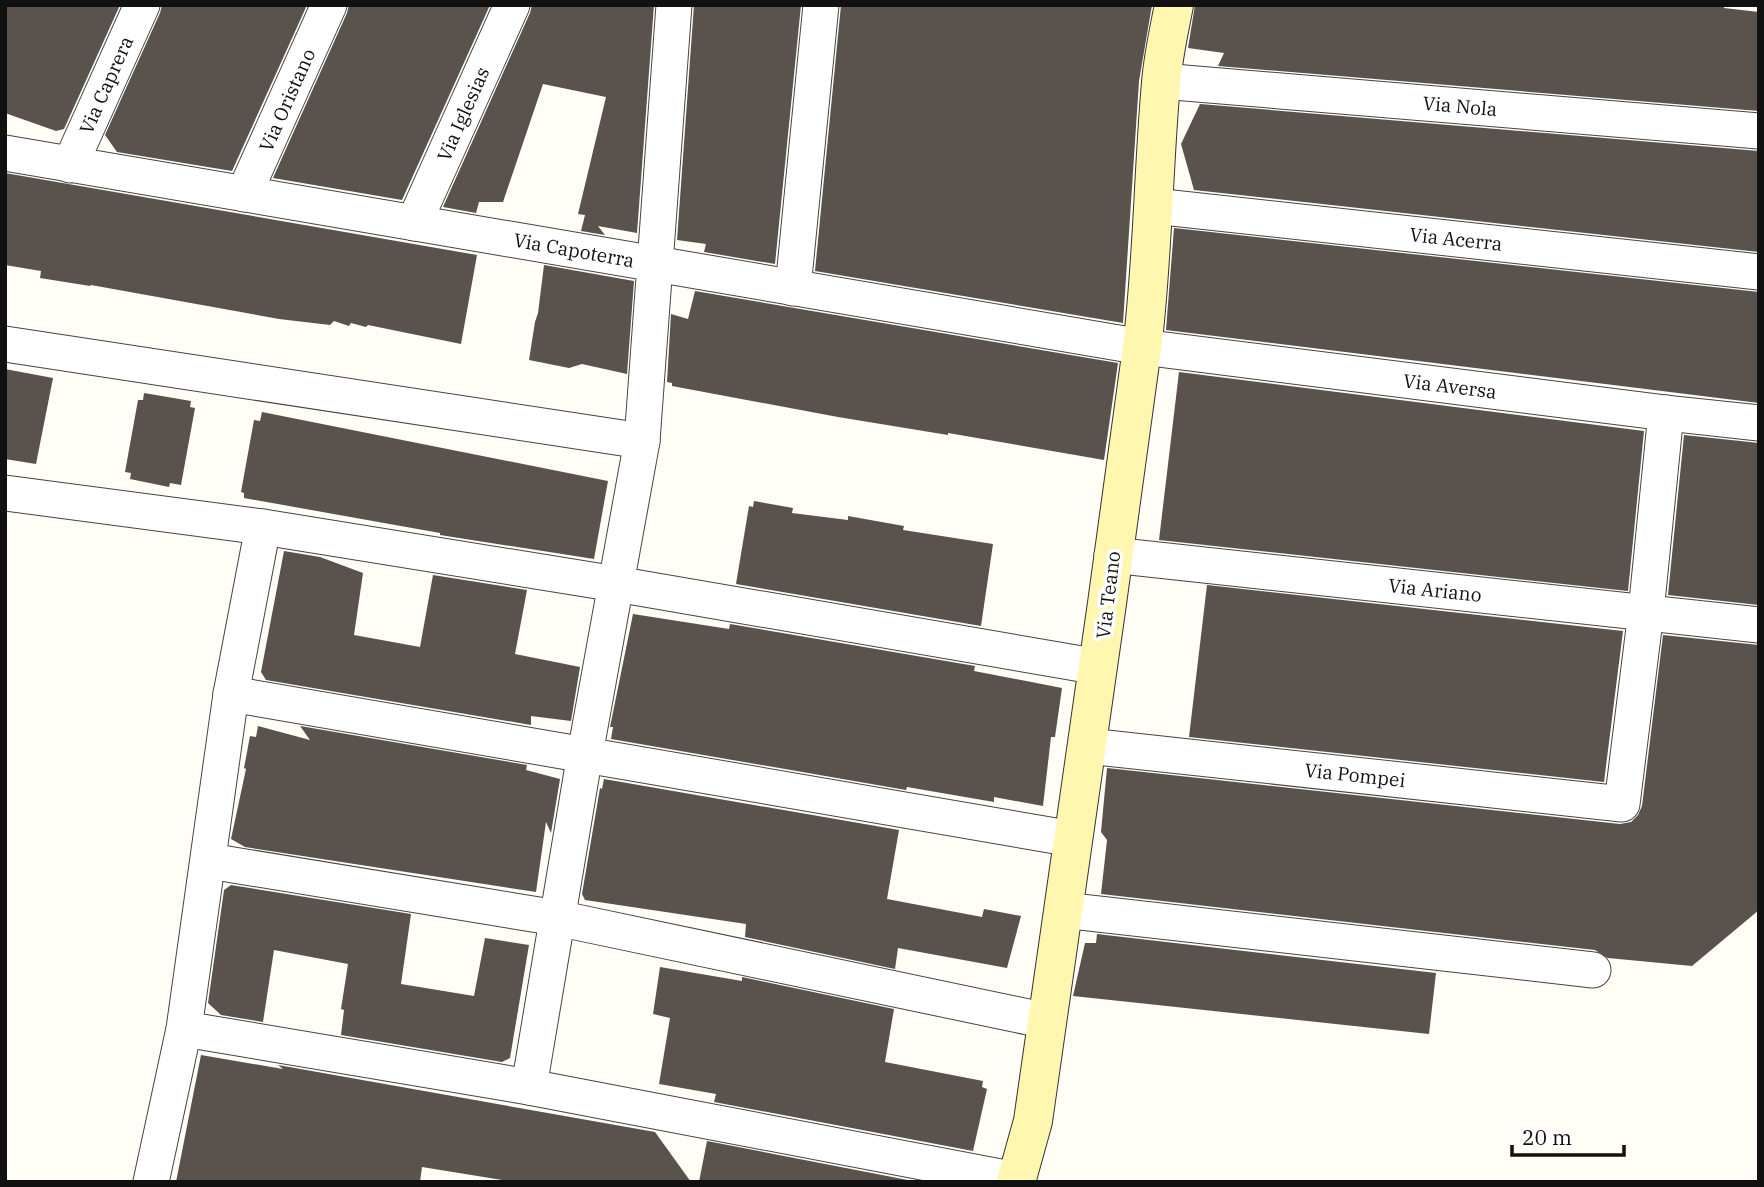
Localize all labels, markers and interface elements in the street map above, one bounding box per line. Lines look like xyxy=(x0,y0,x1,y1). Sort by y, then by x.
street label: Via Caprera xyxy=(74,32,138,138)
street label: Via Oristano xyxy=(254,45,320,155)
street label: Via Iglesias xyxy=(432,63,494,165)
street label: Via Nola xyxy=(1422,91,1498,121)
street label: Via Acerra xyxy=(1409,222,1503,256)
street label: Via Capoterra xyxy=(512,228,636,272)
street label: Via Aversa xyxy=(1402,368,1498,404)
street label: Via Teano xyxy=(1091,550,1125,640)
street label: Via Ariano xyxy=(1387,573,1483,607)
street label: Via Pompei xyxy=(1303,758,1407,792)
scale bar xyxy=(1512,1114,1624,1158)
text: 20 m xyxy=(1522,1123,1572,1151)

